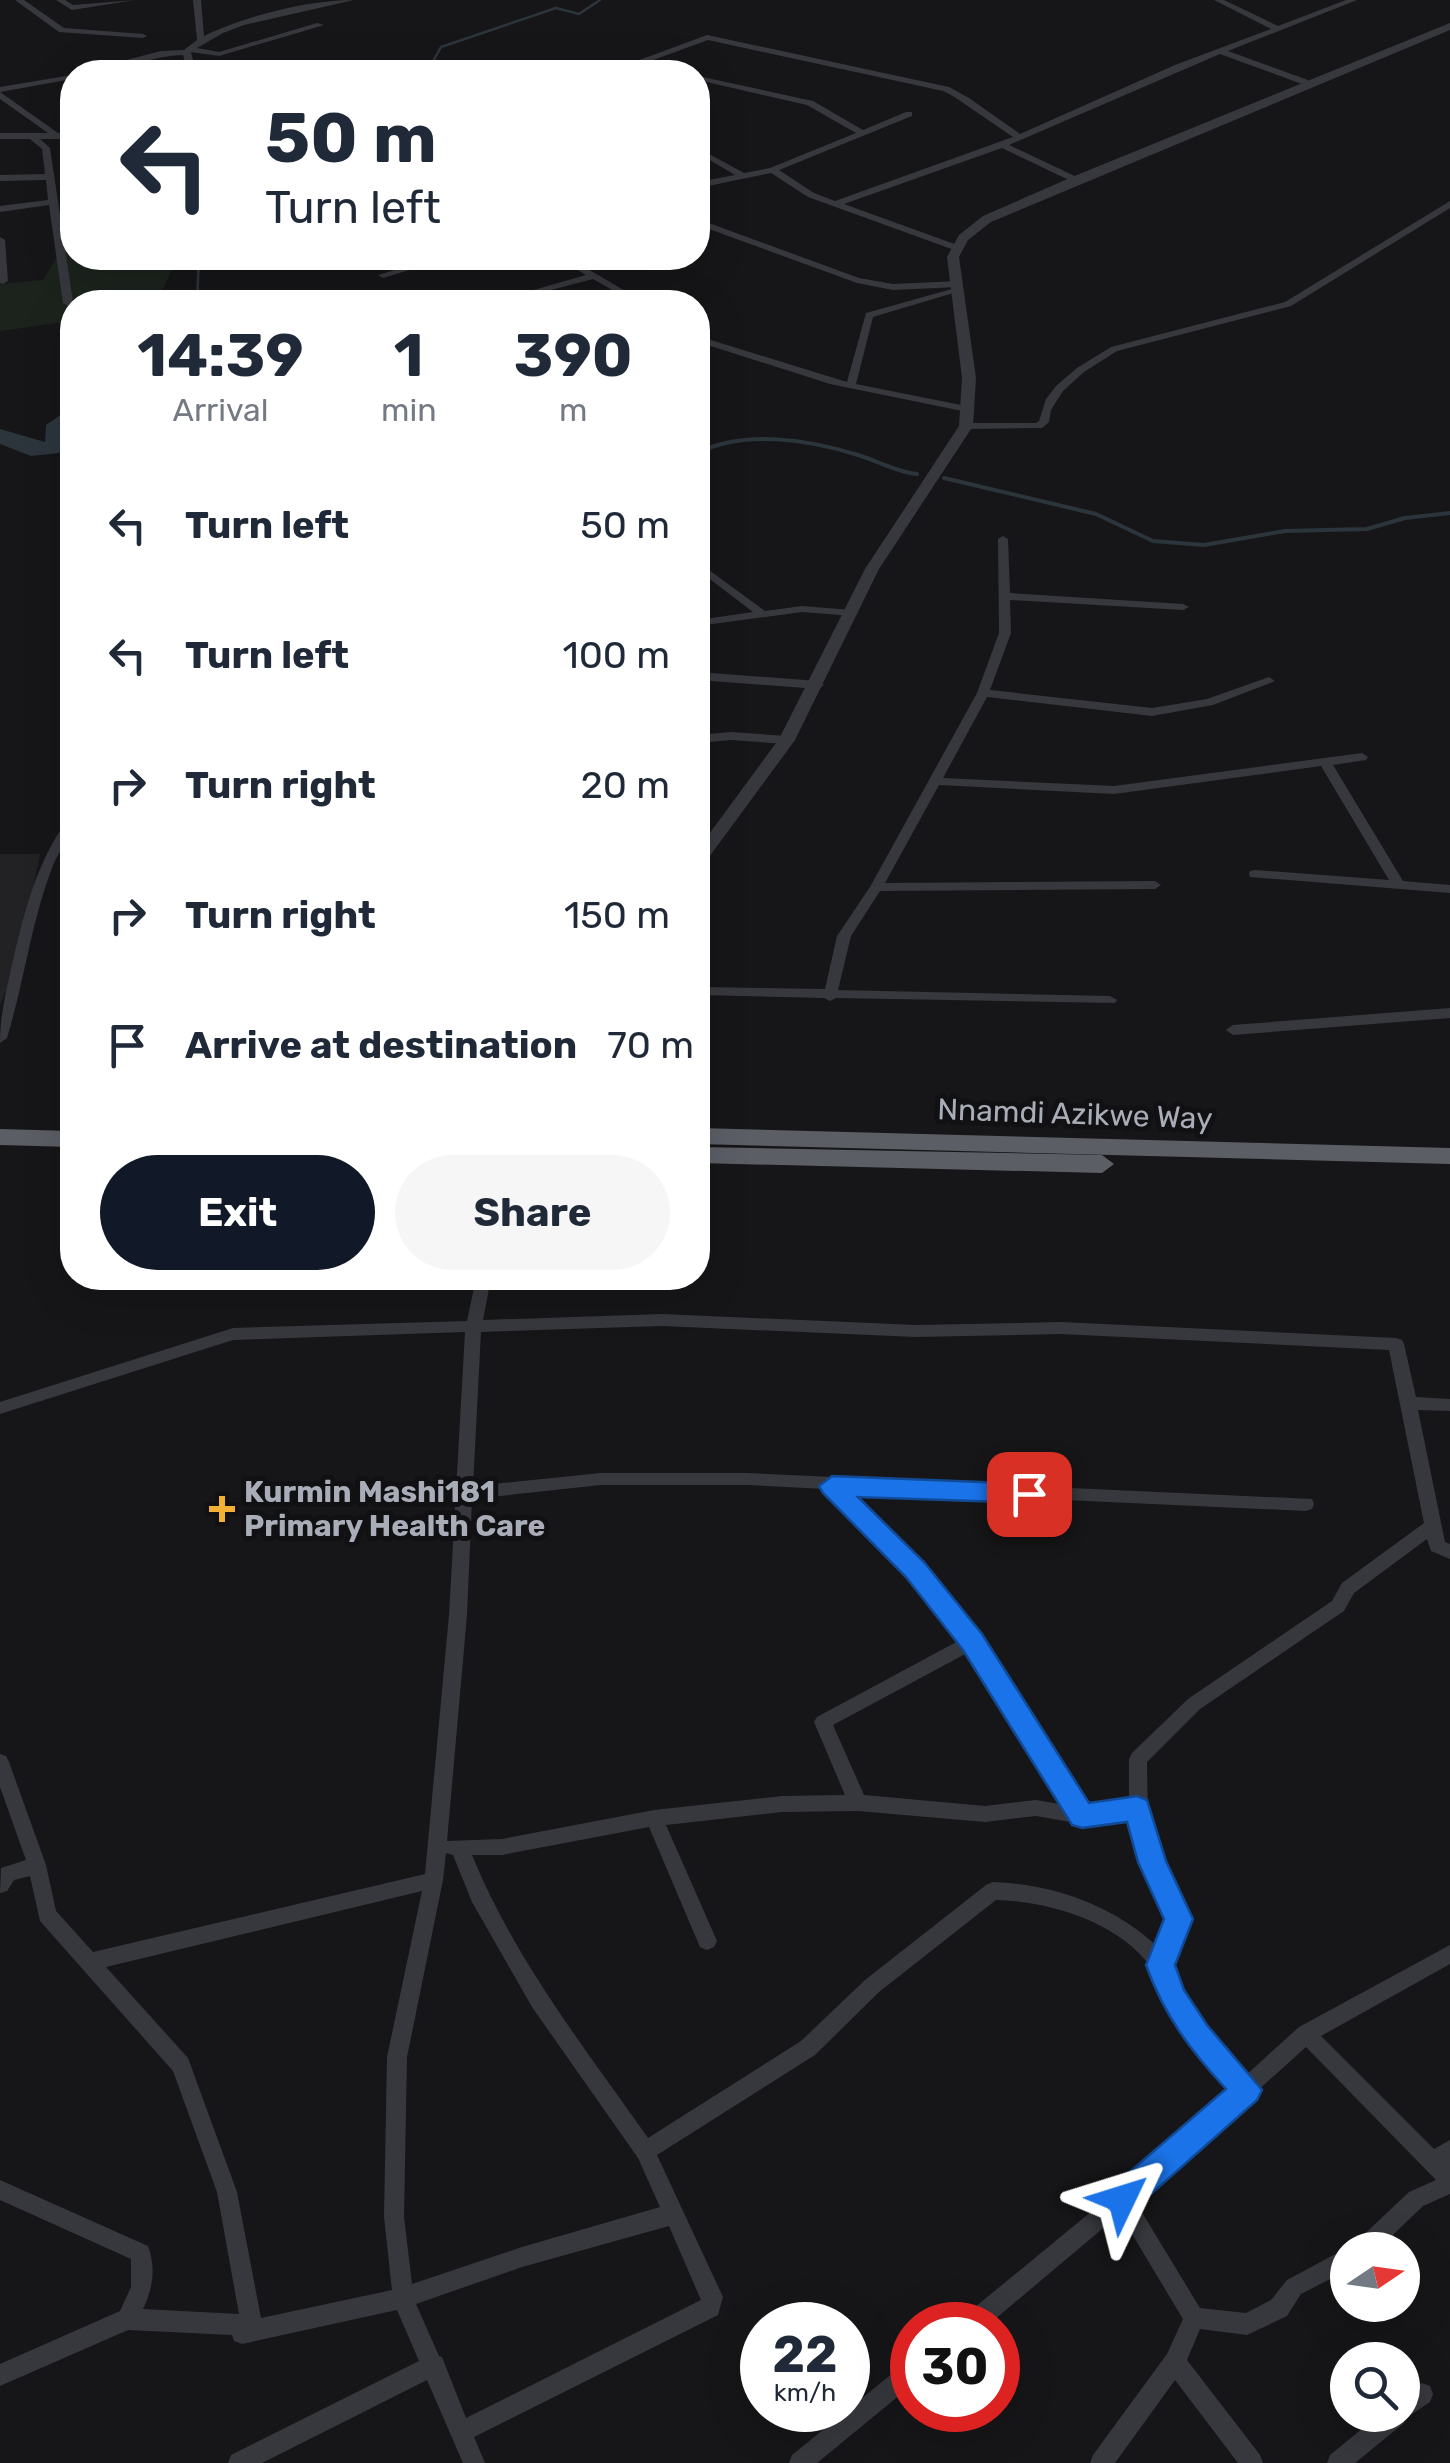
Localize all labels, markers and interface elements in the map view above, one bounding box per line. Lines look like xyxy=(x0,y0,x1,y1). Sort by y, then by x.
text: 50 m xyxy=(265,97,437,180)
icon: left xyxy=(100,100,230,230)
text: Turn left xyxy=(265,181,441,234)
text: 14:39 xyxy=(137,320,304,391)
text: 1 xyxy=(394,320,424,391)
text: 390 xyxy=(514,320,633,391)
text: Arrival xyxy=(172,391,268,429)
text: min xyxy=(381,391,437,429)
text: m xyxy=(559,391,587,429)
icon: left xyxy=(100,498,155,553)
text: Turn left xyxy=(185,502,349,548)
text: 50 m xyxy=(580,502,670,548)
icon: left xyxy=(100,628,155,683)
text: Turn left xyxy=(185,632,349,678)
text: 100 m xyxy=(562,632,670,678)
icon: right xyxy=(100,758,155,813)
text: Turn right xyxy=(185,762,376,808)
text: 20 m xyxy=(580,762,670,808)
icon: right xyxy=(100,888,155,943)
text: Turn right xyxy=(185,892,376,938)
text: 150 m xyxy=(564,892,670,938)
icon: arrive xyxy=(100,1018,155,1073)
text: Arrive at destination xyxy=(185,1022,577,1068)
text: 70 m xyxy=(607,1022,694,1068)
street label: Nnamdi Azikwe Way xyxy=(937,1091,1213,1137)
button: Exit xyxy=(100,1155,375,1270)
button: Share xyxy=(395,1155,670,1270)
pin xyxy=(987,1452,1072,1537)
icon: arrive xyxy=(1002,1467,1057,1522)
place label: Kurmin Mashi181 Primary Health Care xyxy=(244,1474,545,1544)
marker: Kurmin Mashi181 Primary Health Care xyxy=(209,1496,235,1522)
position arrow xyxy=(1070,2147,1174,2251)
north arrow xyxy=(1330,2232,1420,2322)
map controls xyxy=(1330,2232,1420,2432)
speed limit sign: 30 xyxy=(890,2302,1020,2432)
text: 22 xyxy=(773,2325,838,2385)
button: search xyxy=(1330,2342,1420,2432)
text: km/h xyxy=(774,2378,836,2407)

